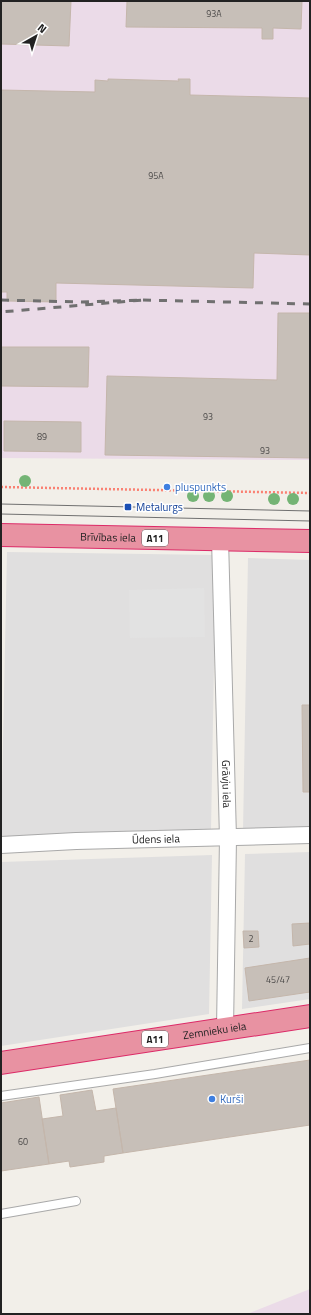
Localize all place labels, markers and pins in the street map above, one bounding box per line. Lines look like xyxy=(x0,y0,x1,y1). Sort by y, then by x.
place label: pluspunkts xyxy=(175,479,226,495)
marker: pluspunkts xyxy=(162,482,172,492)
place label: Metalurgs xyxy=(136,499,183,515)
marker: Metalurgs xyxy=(123,502,133,512)
place label: Kurši xyxy=(220,1091,243,1107)
marker: Kurši xyxy=(207,1094,217,1104)

